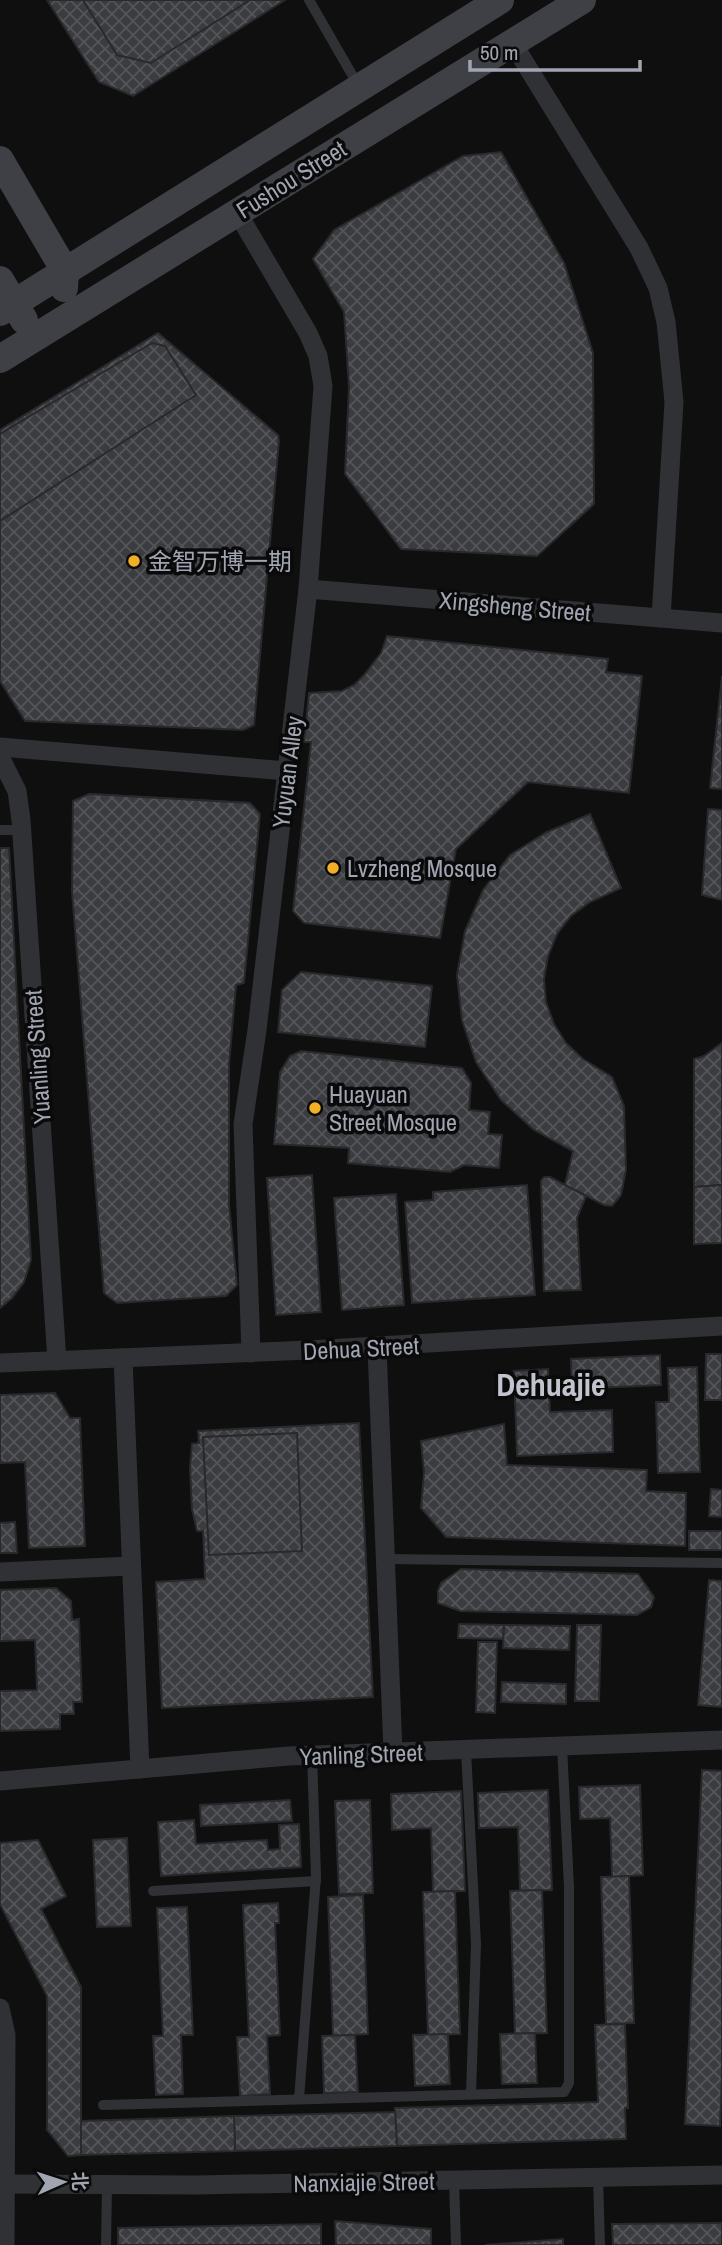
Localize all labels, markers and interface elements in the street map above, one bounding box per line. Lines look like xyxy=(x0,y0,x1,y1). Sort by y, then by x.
scale bar xyxy=(470,28,640,72)
text: 50 m xyxy=(480,38,518,67)
street label: Fushou Street xyxy=(230,132,352,225)
place label: 金智万博一期 xyxy=(148,545,292,577)
marker: 金智万博一期 xyxy=(126,553,142,569)
street label: Xingsheng Street xyxy=(438,583,593,629)
street label: Yuyuan Alley xyxy=(264,714,310,830)
place label: Lvzheng Mosque xyxy=(347,852,497,884)
marker: Lvzheng Mosque xyxy=(325,860,341,876)
street label: Yuanling Street xyxy=(16,988,58,1125)
place label: Huayuan Street Mosque xyxy=(329,1078,457,1138)
marker: Huayuan Street Mosque xyxy=(307,1100,323,1116)
street label: Dehua Street xyxy=(302,1329,420,1367)
district label: Dehuajie xyxy=(496,1363,606,1406)
street label: Yanling Street xyxy=(299,1736,424,1772)
north arrow xyxy=(28,2147,98,2217)
street label: Nanxiajie Street xyxy=(293,2165,435,2199)
text: 北 xyxy=(66,2171,93,2191)

